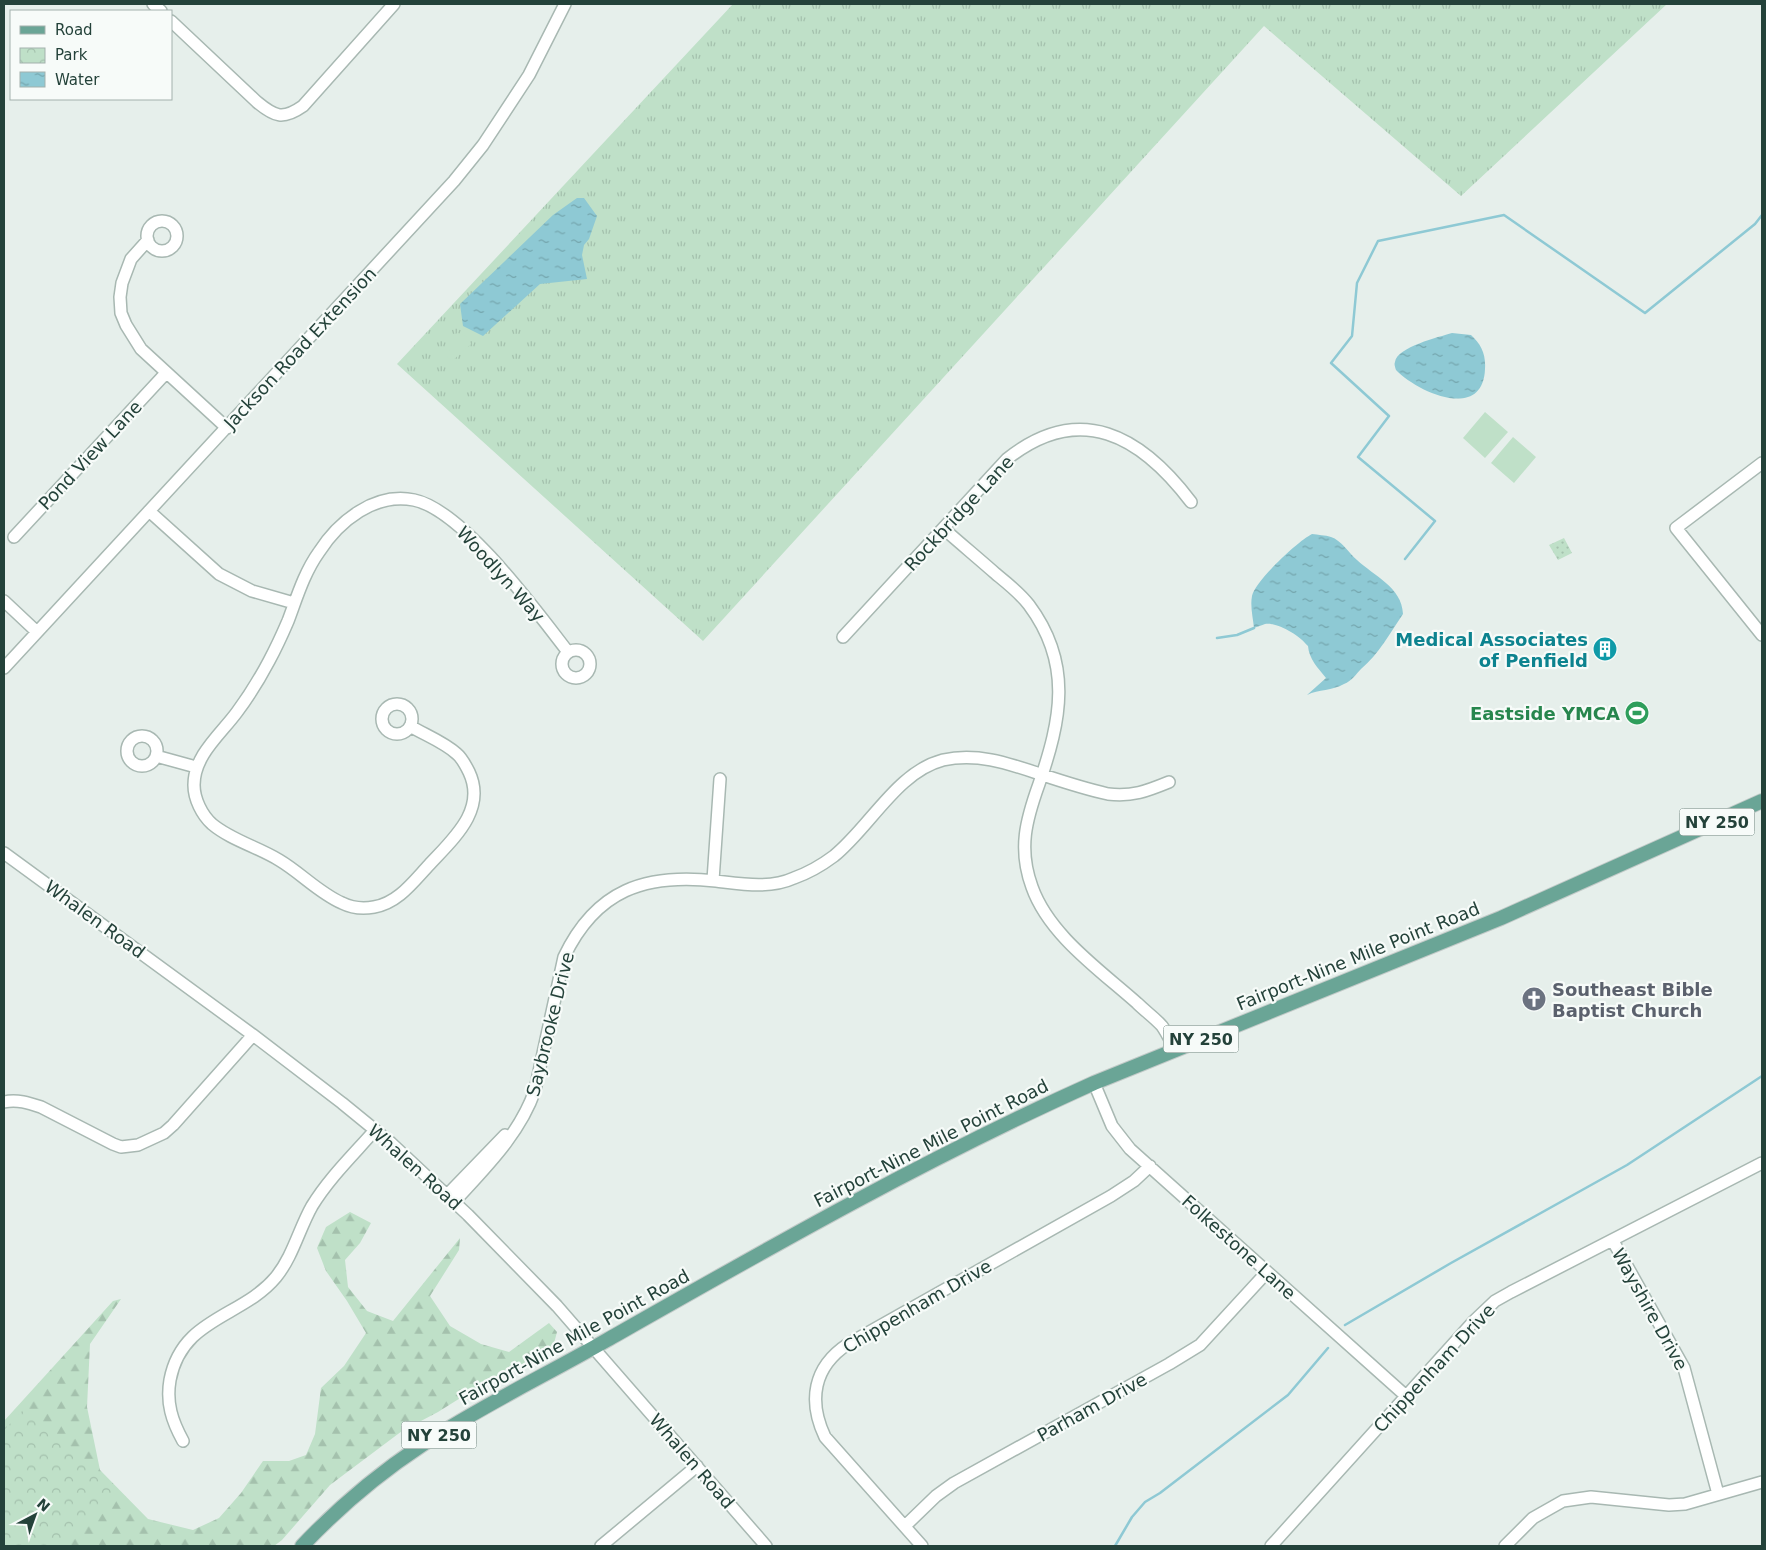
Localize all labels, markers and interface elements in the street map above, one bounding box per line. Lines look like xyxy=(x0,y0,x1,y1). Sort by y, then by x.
legend xyxy=(10,10,172,100)
text: Road xyxy=(55,21,93,39)
text: Park xyxy=(55,46,88,64)
text: Water xyxy=(55,71,100,89)
street label: Jackson Road Extension xyxy=(219,263,380,434)
street label: Pond View Lane xyxy=(34,396,146,514)
street label: Rockbridge Lane xyxy=(900,451,1018,575)
street label: Woodlyn Way xyxy=(453,522,550,626)
place label: Medical Associates of Penfield xyxy=(1395,629,1588,671)
building icon: Medical Associates of Penfield xyxy=(1592,636,1618,662)
sports icon: Eastside YMCA xyxy=(1624,700,1650,726)
place label: Eastside YMCA xyxy=(1470,703,1620,724)
road number: NY 250 xyxy=(1680,809,1754,836)
street label: Whalen Road xyxy=(41,876,149,962)
street label: Fairport-Nine Mile Point Road xyxy=(1233,898,1483,1014)
street label: Saybrooke Drive xyxy=(522,950,578,1098)
place label: Southeast Bible Baptist Church xyxy=(1552,979,1713,1021)
church icon: Southeast Bible Baptist Church xyxy=(1521,986,1547,1012)
road number: NY 250 xyxy=(1164,1026,1238,1052)
street label: Fairport-Nine Mile Point Road xyxy=(810,1075,1052,1211)
street label: Whalen Road xyxy=(364,1120,466,1214)
street label: Folkestone Lane xyxy=(1178,1190,1300,1304)
street label: Wayshire Drive xyxy=(1608,1244,1692,1374)
street label: Chippenham Drive xyxy=(839,1255,995,1357)
street label: Fairport-Nine Mile Point Road xyxy=(455,1265,693,1409)
street label: Chippenham Drive xyxy=(1369,1299,1499,1437)
street label: Parham Drive xyxy=(1034,1368,1150,1446)
street label: Whalen Road xyxy=(645,1409,739,1513)
road number: NY 250 xyxy=(402,1422,476,1448)
north arrow xyxy=(10,1490,60,1540)
text: N xyxy=(34,1495,53,1515)

